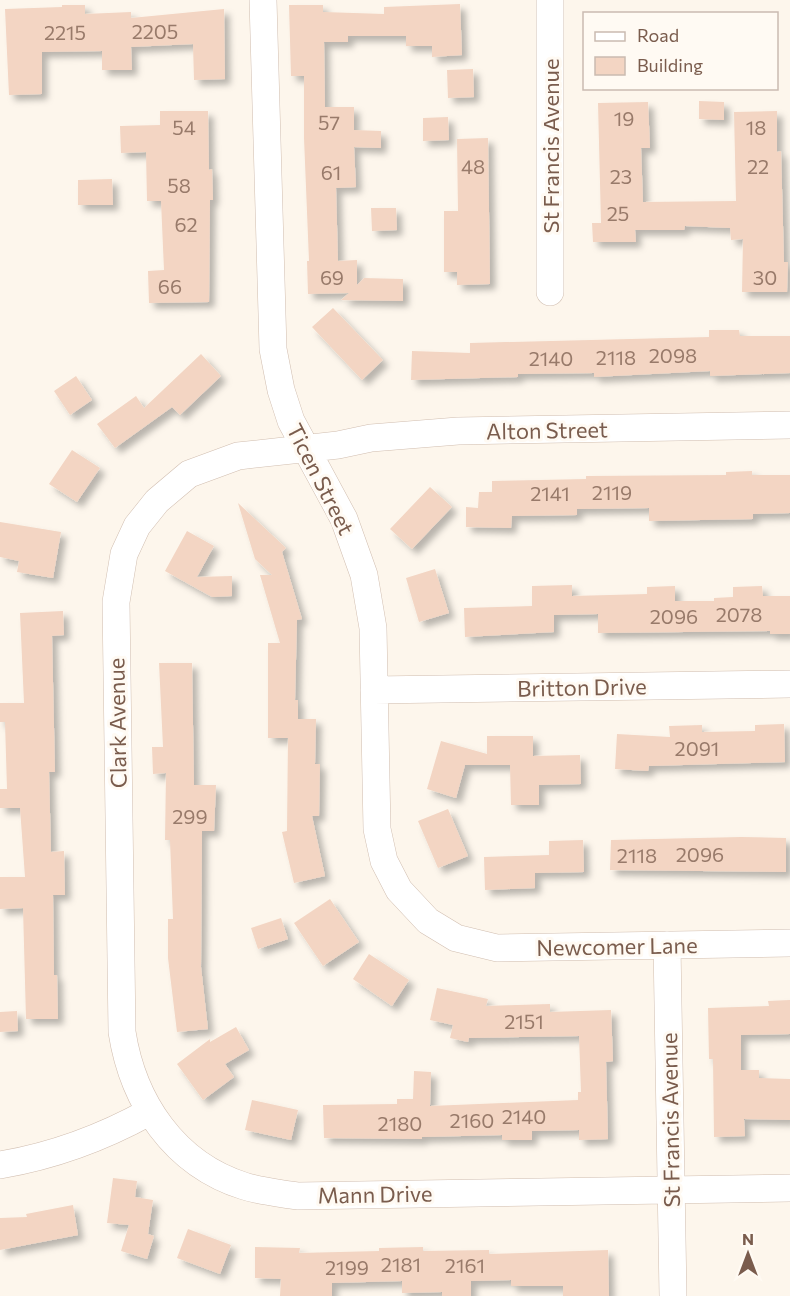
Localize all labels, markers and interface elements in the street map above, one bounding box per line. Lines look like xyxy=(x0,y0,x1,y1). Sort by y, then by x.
legend xyxy=(583,12,778,90)
house number: 2205 xyxy=(132,19,178,43)
house number: 2215 xyxy=(44,20,86,44)
text: Road xyxy=(637,24,679,46)
text: Building xyxy=(637,54,703,76)
street label: St Francis Avenue xyxy=(537,59,564,234)
house number: 19 xyxy=(614,106,634,130)
house number: 57 xyxy=(318,110,340,134)
house number: 54 xyxy=(172,115,196,139)
house number: 18 xyxy=(746,115,766,139)
house number: 48 xyxy=(461,154,485,178)
house number: 22 xyxy=(747,154,769,178)
house number: 61 xyxy=(321,160,341,184)
house number: 23 xyxy=(610,164,632,188)
house number: 58 xyxy=(167,173,191,197)
house number: 25 xyxy=(607,201,629,225)
house number: 62 xyxy=(174,212,198,236)
house number: 69 xyxy=(320,265,344,289)
house number: 30 xyxy=(753,265,777,289)
house number: 66 xyxy=(158,274,182,298)
house number: 2098 xyxy=(649,343,697,367)
house number: 2118 xyxy=(596,345,636,369)
house number: 2140 xyxy=(529,346,573,370)
street label: Alton Street xyxy=(486,415,608,445)
street label: Ticen Street xyxy=(281,419,361,539)
house number: 2119 xyxy=(592,480,632,504)
house number: 2141 xyxy=(530,481,570,505)
house number: 2078 xyxy=(716,602,762,626)
house number: 2096 xyxy=(650,604,698,628)
street label: Clark Avenue xyxy=(102,658,132,788)
street label: Britton Drive xyxy=(517,672,647,702)
house number: 2091 xyxy=(675,736,719,760)
house number: 299 xyxy=(172,804,208,828)
house number: 2096 xyxy=(676,842,724,866)
house number: 2118 xyxy=(617,843,657,867)
street label: Newcomer Lane xyxy=(536,931,698,961)
house number: 2151 xyxy=(504,1009,544,1033)
street label: St Francis Avenue xyxy=(655,1032,685,1208)
house number: 2140 xyxy=(502,1104,546,1128)
house number: 2160 xyxy=(450,1108,494,1132)
house number: 2180 xyxy=(378,1111,422,1135)
street label: Mann Drive xyxy=(317,1179,433,1209)
north arrow xyxy=(718,1224,778,1284)
text: N xyxy=(742,1229,754,1248)
house number: 2181 xyxy=(381,1252,421,1276)
house number: 2161 xyxy=(445,1253,485,1277)
house number: 2199 xyxy=(325,1255,369,1279)

